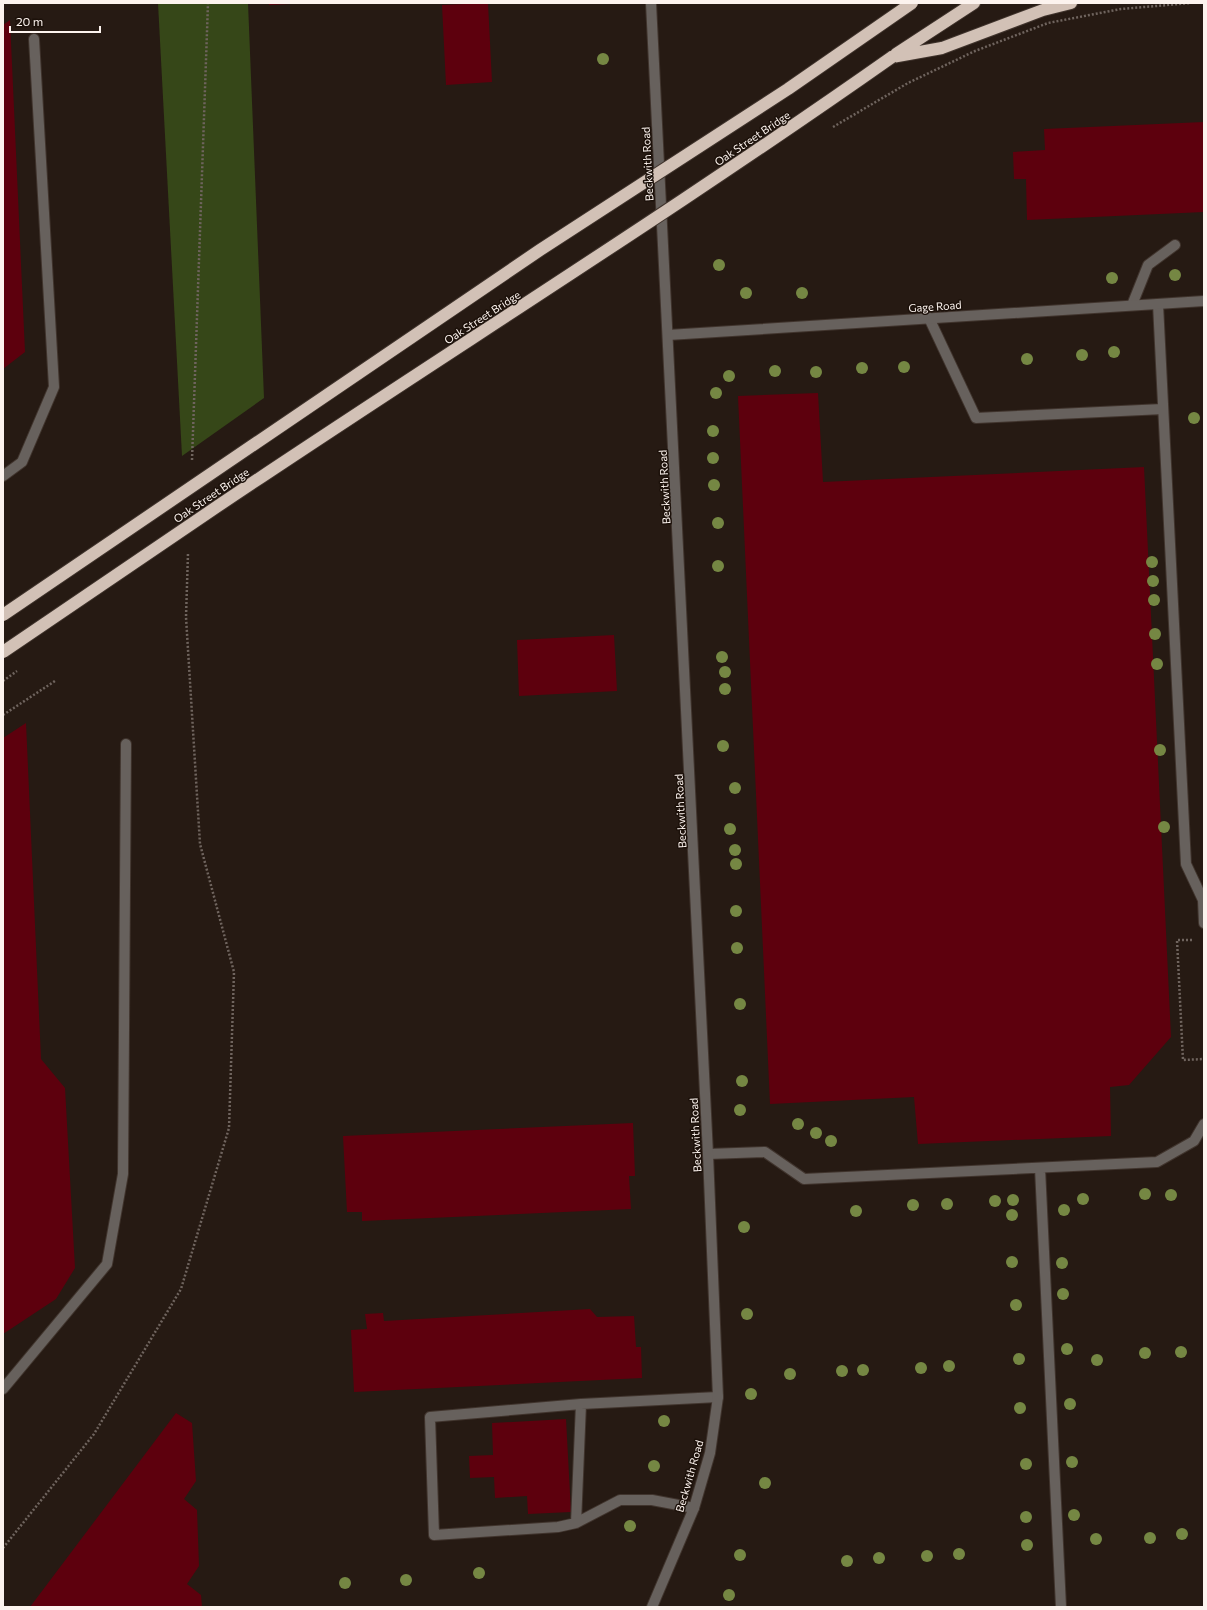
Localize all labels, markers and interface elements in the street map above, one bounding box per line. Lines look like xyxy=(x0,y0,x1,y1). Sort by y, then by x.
scale bar xyxy=(10,8,100,34)
text: 20 m xyxy=(16,14,43,28)
street label: Oak Street Bridge xyxy=(712,108,792,168)
street label: Beckwith Road xyxy=(639,126,655,202)
street label: Oak Street Bridge xyxy=(441,287,523,347)
street label: Gage Road xyxy=(908,298,962,314)
street label: Beckwith Road xyxy=(656,449,672,525)
street label: Oak Street Bridge xyxy=(171,465,251,525)
street label: Beckwith Road xyxy=(672,773,688,849)
street label: Beckwith Road xyxy=(687,1097,703,1173)
street label: Beckwith Road xyxy=(672,1438,706,1514)

